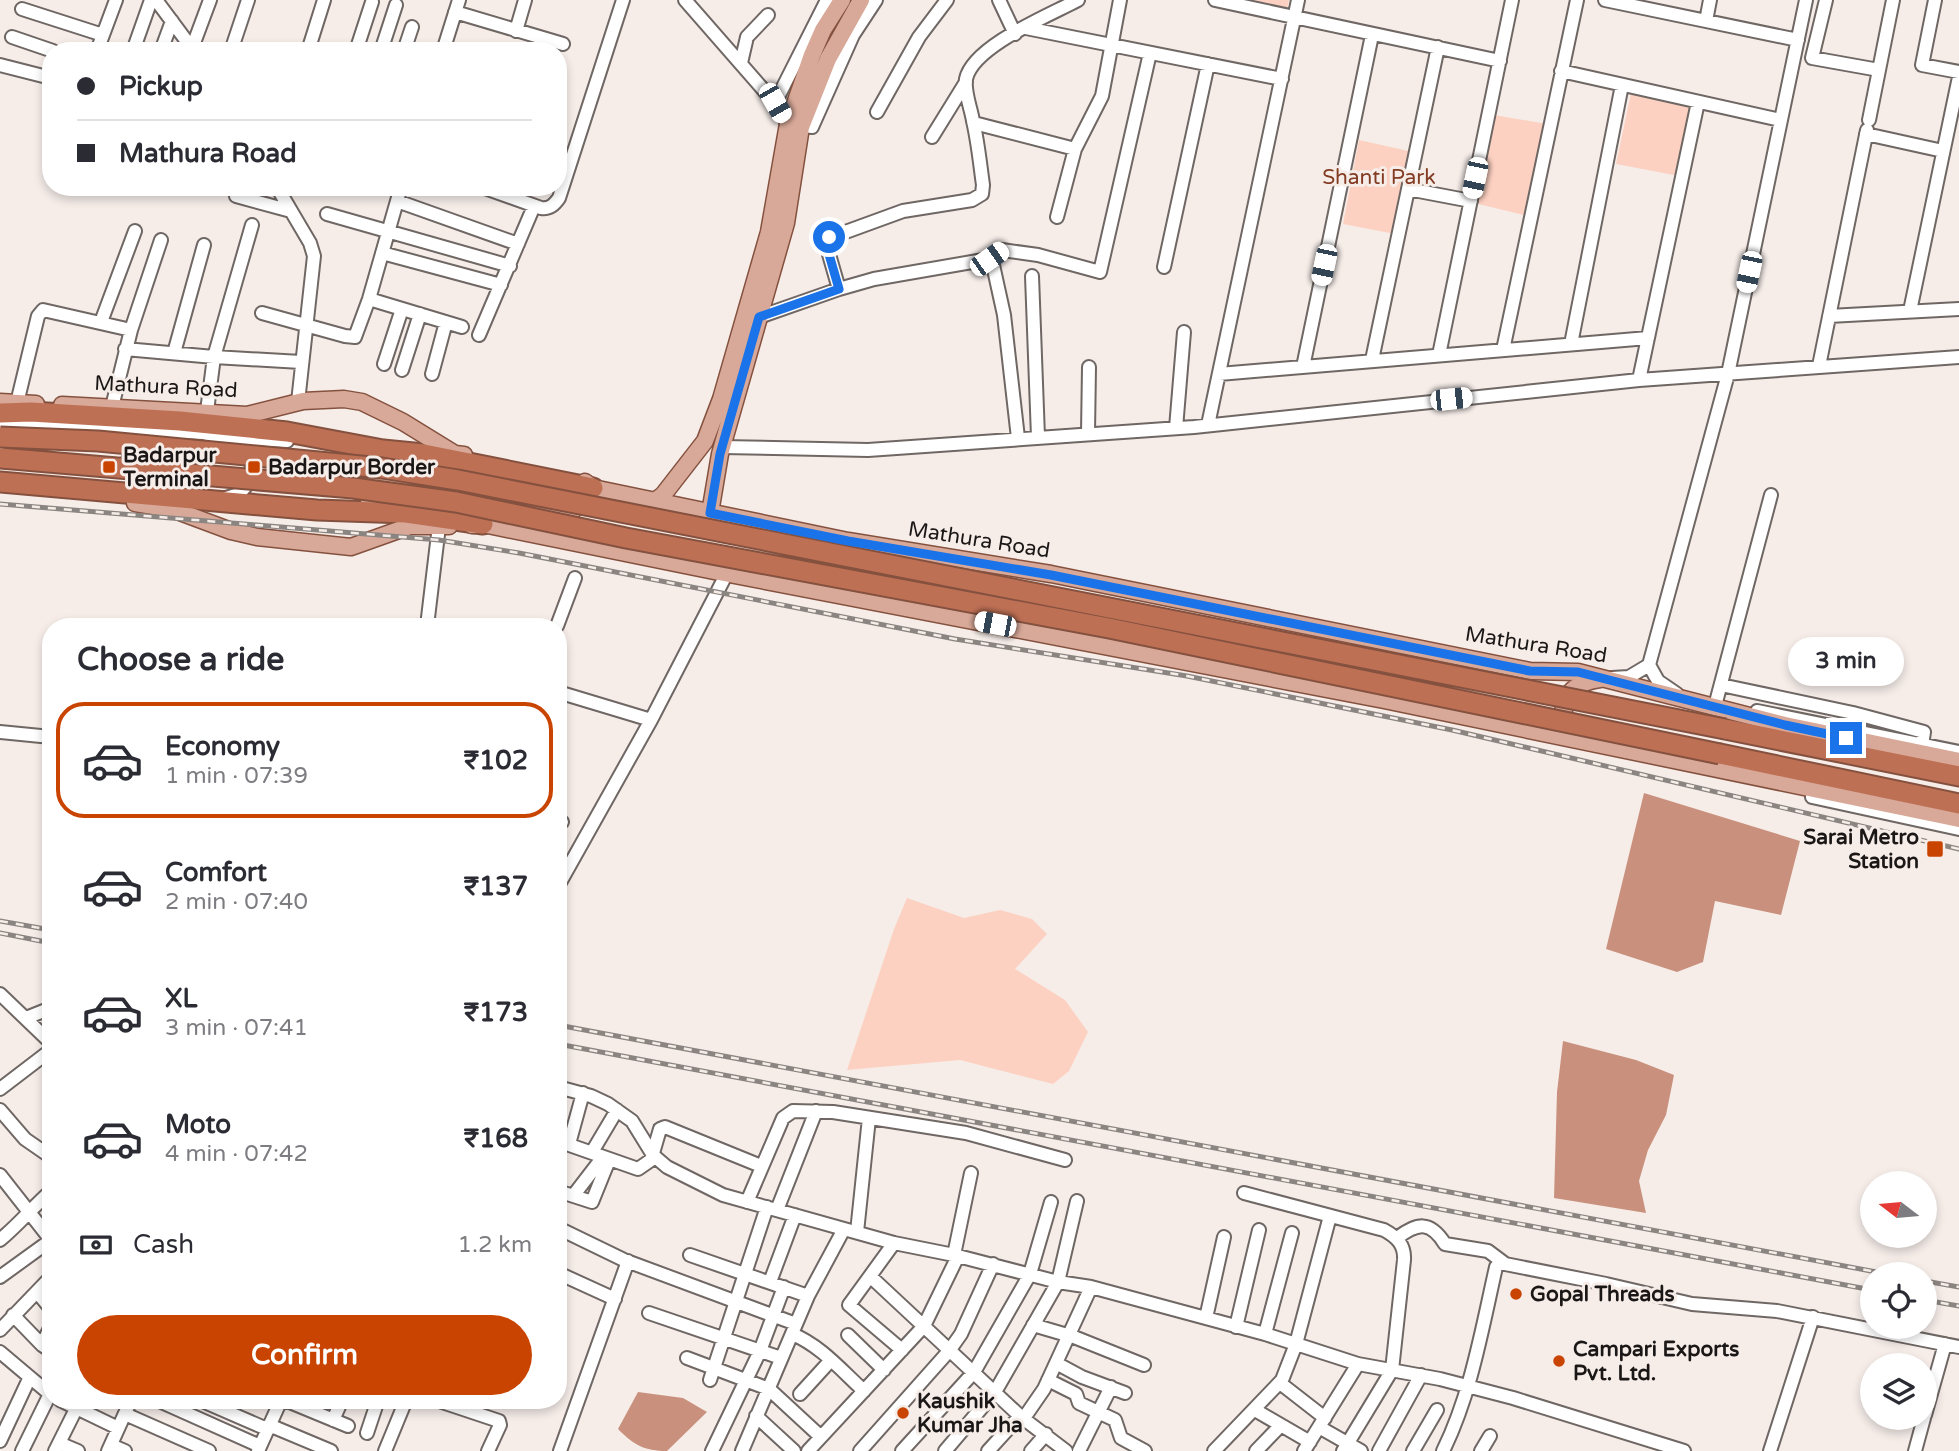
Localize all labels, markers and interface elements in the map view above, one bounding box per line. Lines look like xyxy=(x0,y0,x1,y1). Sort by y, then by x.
text: Pickup xyxy=(119,71,203,102)
car xyxy=(756,80,795,126)
text: Mathura Road xyxy=(119,138,297,169)
car xyxy=(1461,155,1490,201)
park label: Shanti Park xyxy=(1322,165,1436,190)
route start xyxy=(813,221,845,253)
car xyxy=(966,238,1013,280)
car xyxy=(1310,242,1339,288)
car xyxy=(1735,249,1764,295)
street label: Mathura Road xyxy=(94,371,238,403)
car xyxy=(1430,386,1473,412)
place label: Badarpur Terminal xyxy=(122,443,217,492)
place label: Badarpur Border xyxy=(268,455,436,480)
marker: Badarpur Terminal xyxy=(101,459,117,475)
marker: Badarpur Border xyxy=(246,459,262,475)
street label: Mathura Road xyxy=(906,516,1052,564)
car xyxy=(973,610,1018,638)
street label: Mathura Road xyxy=(1463,621,1609,669)
callout: 3 min xyxy=(1788,636,1904,686)
text: Choose a ride xyxy=(77,641,284,679)
text: 3 min xyxy=(1815,647,1877,675)
route end xyxy=(1830,722,1862,754)
icon: car xyxy=(81,729,144,792)
text: Economy xyxy=(165,731,280,762)
text: ₹102 xyxy=(464,745,528,776)
text: 1 min · 07:39 xyxy=(165,762,308,790)
place label: Sarai Metro Station xyxy=(1803,825,1919,874)
marker: Sarai Metro Station xyxy=(1925,839,1945,859)
icon: car xyxy=(81,855,144,918)
text: Comfort xyxy=(165,857,267,888)
text: ₹137 xyxy=(464,871,528,902)
text: 2 min · 07:40 xyxy=(165,888,308,916)
icon: car xyxy=(81,981,144,1044)
text: XL xyxy=(165,983,197,1014)
text: ₹173 xyxy=(464,997,528,1028)
text: 3 min · 07:41 xyxy=(165,1014,308,1042)
icon: car xyxy=(81,1107,144,1170)
text: Moto xyxy=(165,1109,231,1140)
text: ₹168 xyxy=(464,1123,528,1154)
text: 4 min · 07:42 xyxy=(165,1140,308,1168)
north arrow xyxy=(1860,1171,1937,1248)
map controls xyxy=(1860,1171,1937,1430)
icon: cash xyxy=(77,1226,115,1264)
text: Cash xyxy=(133,1229,194,1260)
text: 1.2 km xyxy=(458,1231,532,1259)
button: locate xyxy=(1860,1262,1937,1339)
place label: Gopal Threads xyxy=(1530,1282,1675,1307)
marker: Gopal Threads xyxy=(1508,1286,1524,1302)
button: Confirm xyxy=(77,1315,532,1395)
place label: Campari Exports Pvt. Ltd. xyxy=(1573,1337,1739,1386)
marker: Campari Exports Pvt. Ltd. xyxy=(1551,1353,1567,1369)
button: layers xyxy=(1860,1353,1937,1430)
place label: Kaushik Kumar Jha xyxy=(917,1389,1023,1438)
marker: Kaushik Kumar Jha xyxy=(895,1405,911,1421)

